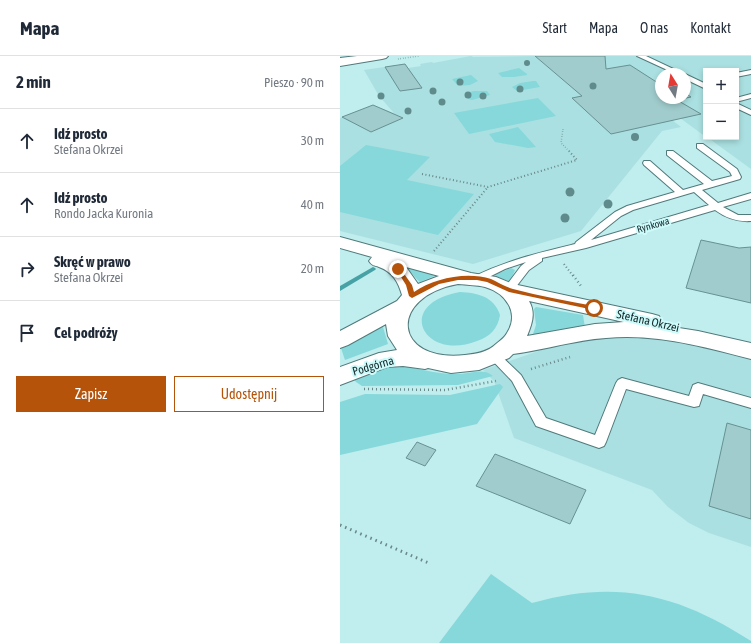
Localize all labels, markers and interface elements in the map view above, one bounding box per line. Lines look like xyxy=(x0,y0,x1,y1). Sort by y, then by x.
text: Mapa xyxy=(20,17,59,39)
text: Start xyxy=(542,20,567,36)
text: Mapa xyxy=(589,20,618,36)
text: O nas xyxy=(640,20,668,36)
text: Kontakt xyxy=(690,20,731,36)
north arrow xyxy=(655,68,691,104)
map controls xyxy=(703,68,739,140)
button: + xyxy=(703,68,739,104)
text: 2 min xyxy=(16,72,51,92)
text: Pieszo · 90 m xyxy=(264,75,324,90)
button: − xyxy=(703,104,739,140)
text: Idź prosto xyxy=(54,125,108,142)
icon: ahead xyxy=(16,130,38,152)
text: 30 m xyxy=(301,133,324,148)
text: Stefana Okrzei xyxy=(54,142,123,157)
text: Idź prosto xyxy=(54,189,108,206)
icon: ahead xyxy=(16,194,38,216)
text: 40 m xyxy=(301,197,324,212)
text: Rondo Jacka Kuronia xyxy=(54,206,153,221)
street label: Rynkowa xyxy=(635,215,671,235)
text: Skręć w prawo xyxy=(54,253,131,270)
icon: right xyxy=(16,258,38,280)
route end xyxy=(389,260,407,278)
text: 20 m xyxy=(301,261,324,276)
text: Stefana Okrzei xyxy=(54,270,123,285)
route start xyxy=(585,299,603,317)
street label: Stefana Okrzei xyxy=(615,307,681,335)
icon: arrive xyxy=(16,322,38,344)
text: Cel podróży xyxy=(54,324,118,341)
street label: Podgórna xyxy=(351,353,395,379)
button: Zapisz xyxy=(16,376,166,412)
button: Udostępnij xyxy=(174,376,324,412)

